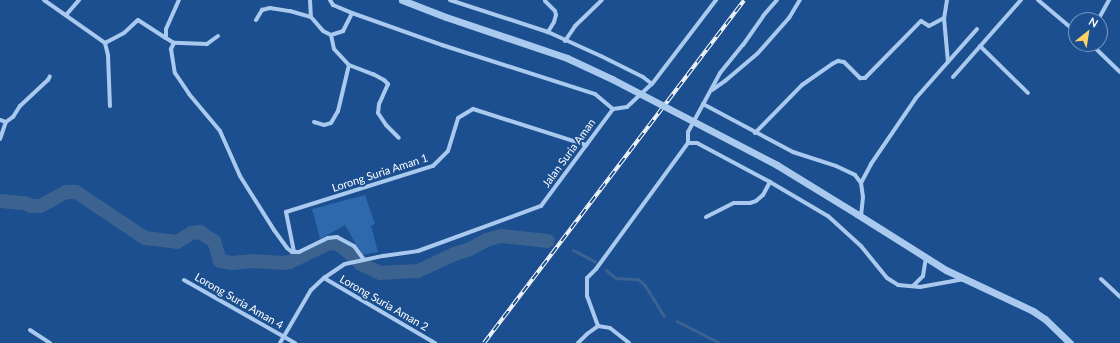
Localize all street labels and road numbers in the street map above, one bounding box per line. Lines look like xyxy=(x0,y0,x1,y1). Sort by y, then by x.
street label: Jalan Suria Aman xyxy=(540,116,598,190)
street label: Lorong Suria Aman 1 xyxy=(330,151,430,195)
street label: Lorong Suria Aman 4 xyxy=(192,270,286,332)
street label: Lorong Suria Aman 2 xyxy=(337,272,431,334)

